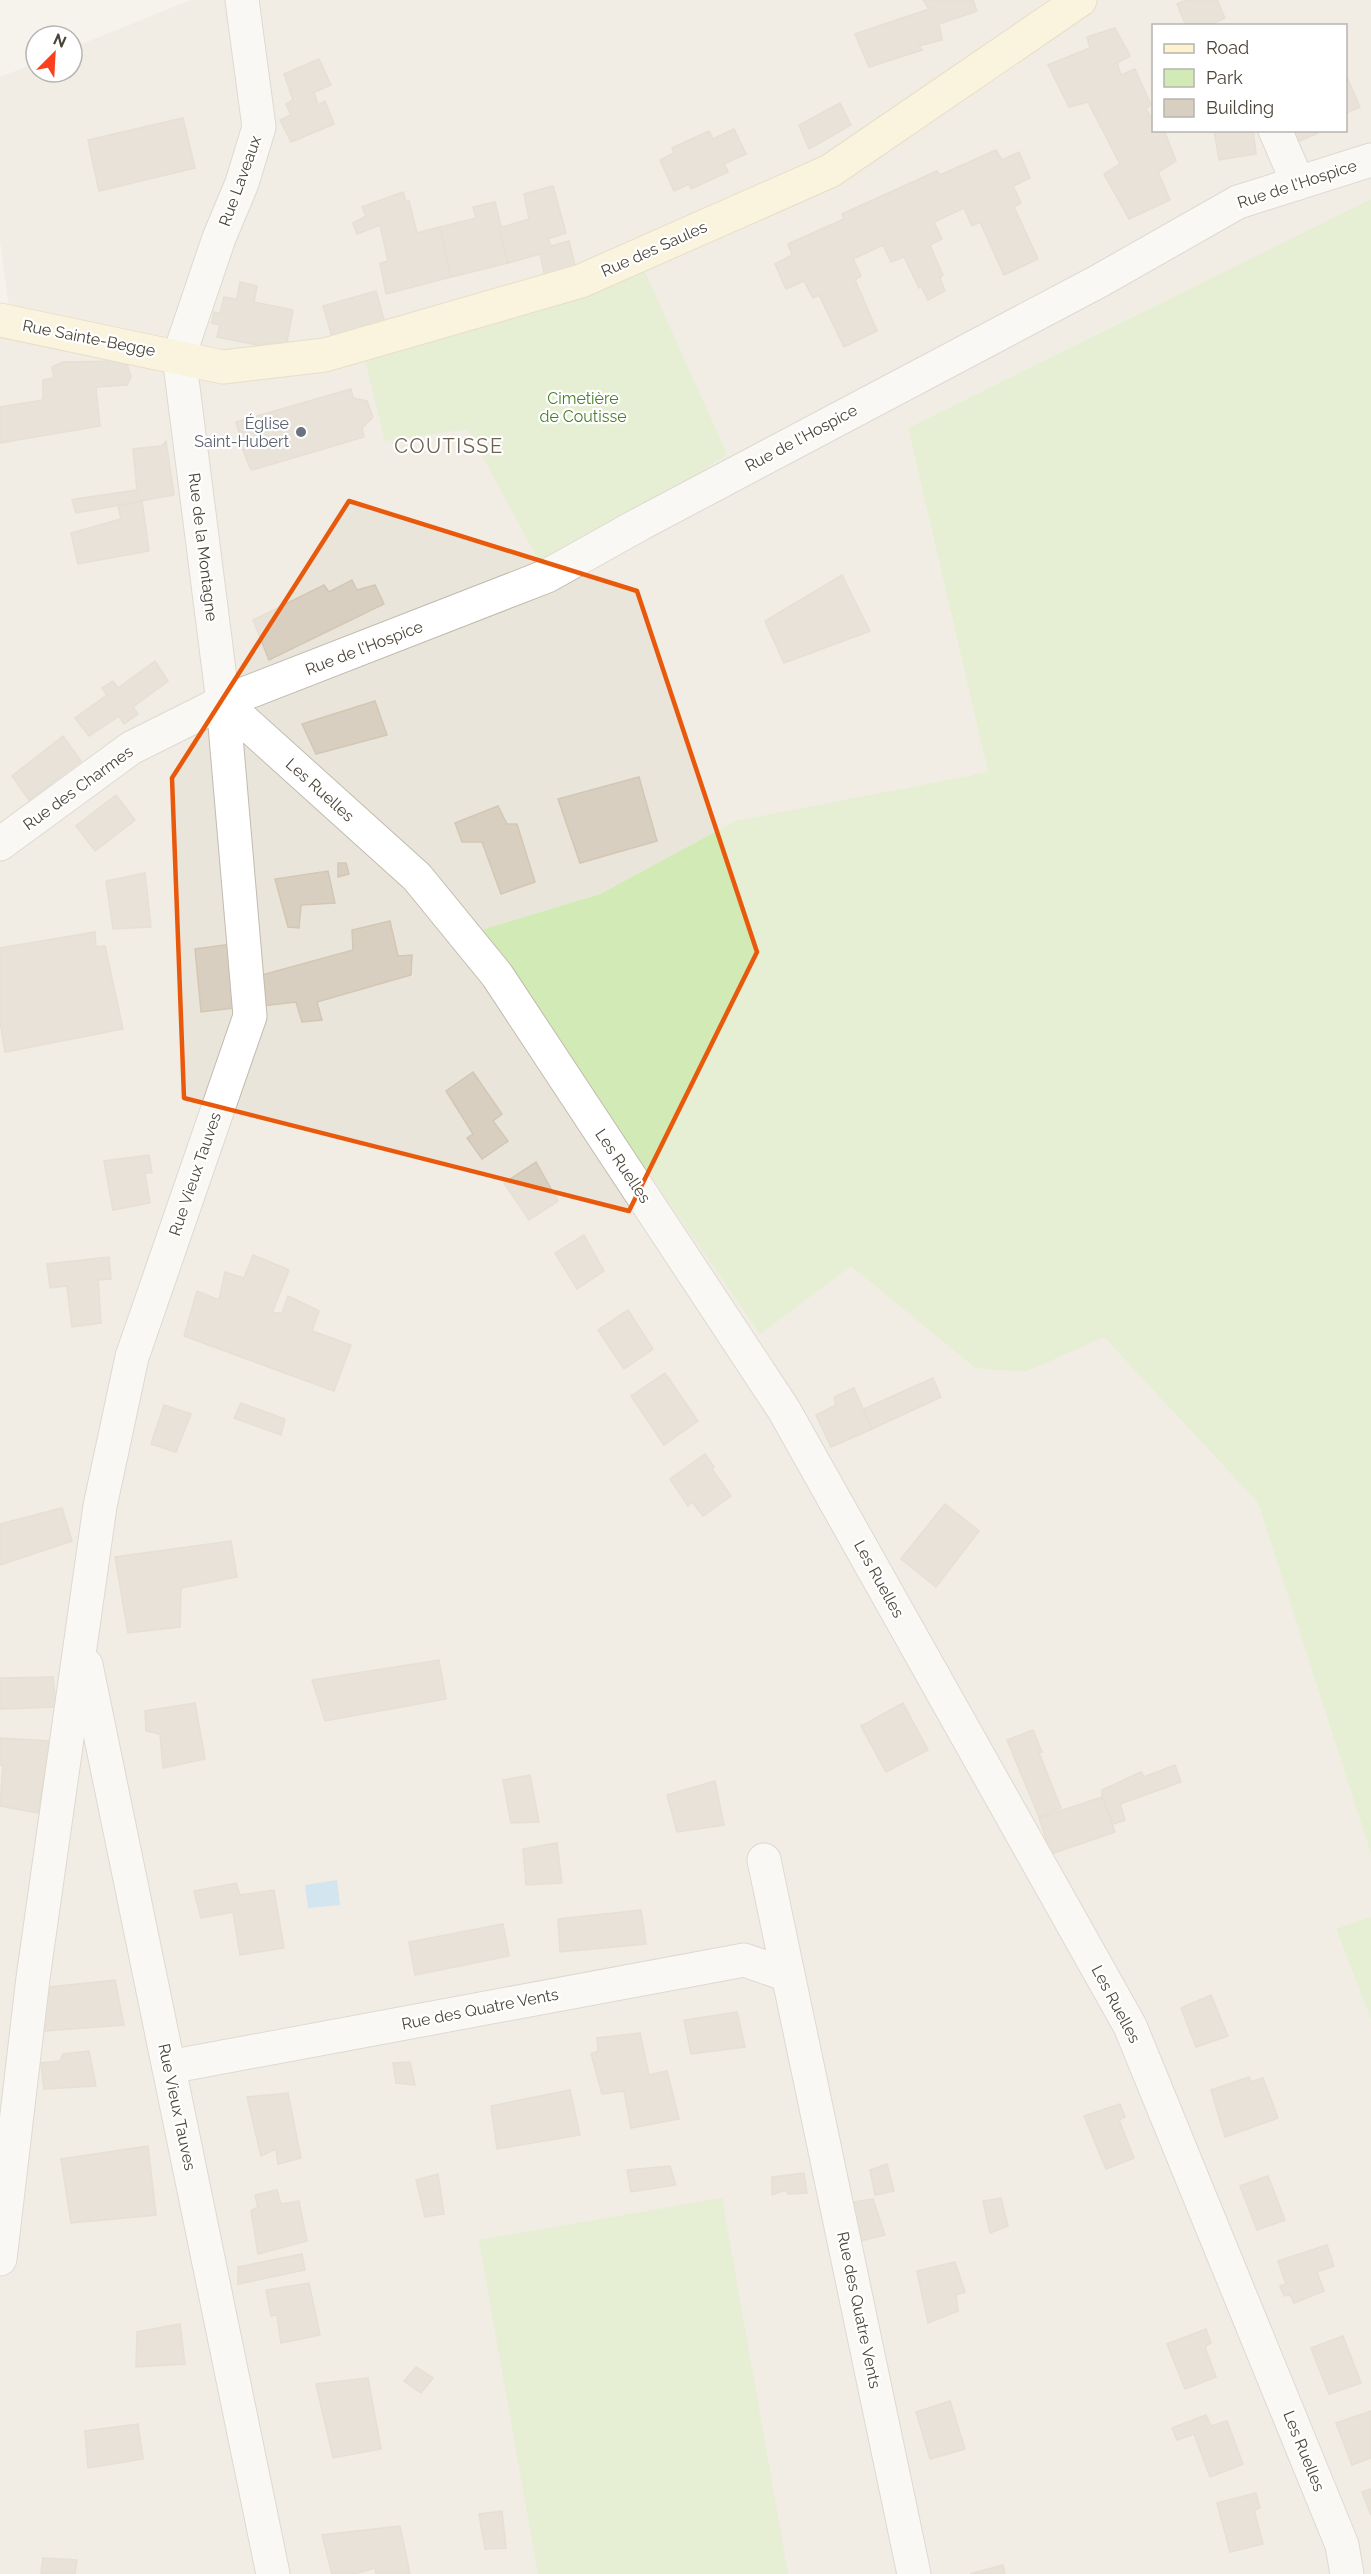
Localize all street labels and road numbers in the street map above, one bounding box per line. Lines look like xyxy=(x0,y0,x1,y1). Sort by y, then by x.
street label: Rue Laveaux xyxy=(215,133,265,229)
street label: Rue de l'Hospice xyxy=(1235,156,1359,212)
street label: Rue des Saules xyxy=(598,217,710,281)
street label: Rue Sainte-Begge xyxy=(21,316,157,360)
street label: Rue de l'Hospice xyxy=(742,400,860,476)
street label: Rue de la Montagne xyxy=(184,472,222,622)
street label: Rue de l'Hospice xyxy=(303,617,425,679)
street label: Rue des Charmes xyxy=(19,742,137,834)
street label: Les Ruelles xyxy=(282,754,358,826)
street label: Rue Vieux Tauves xyxy=(165,1110,225,1238)
street label: Les Ruelles xyxy=(591,1125,655,1207)
street label: Les Ruelles xyxy=(850,1537,908,1621)
street label: Les Ruelles xyxy=(1088,1962,1145,2046)
street label: Rue des Quatre Vents xyxy=(400,1984,560,2034)
street label: Rue Vieux Tauves xyxy=(154,2042,200,2173)
street label: Rue des Quatre Vents xyxy=(833,2230,885,2390)
street label: Les Ruelles xyxy=(1279,2408,1329,2494)

